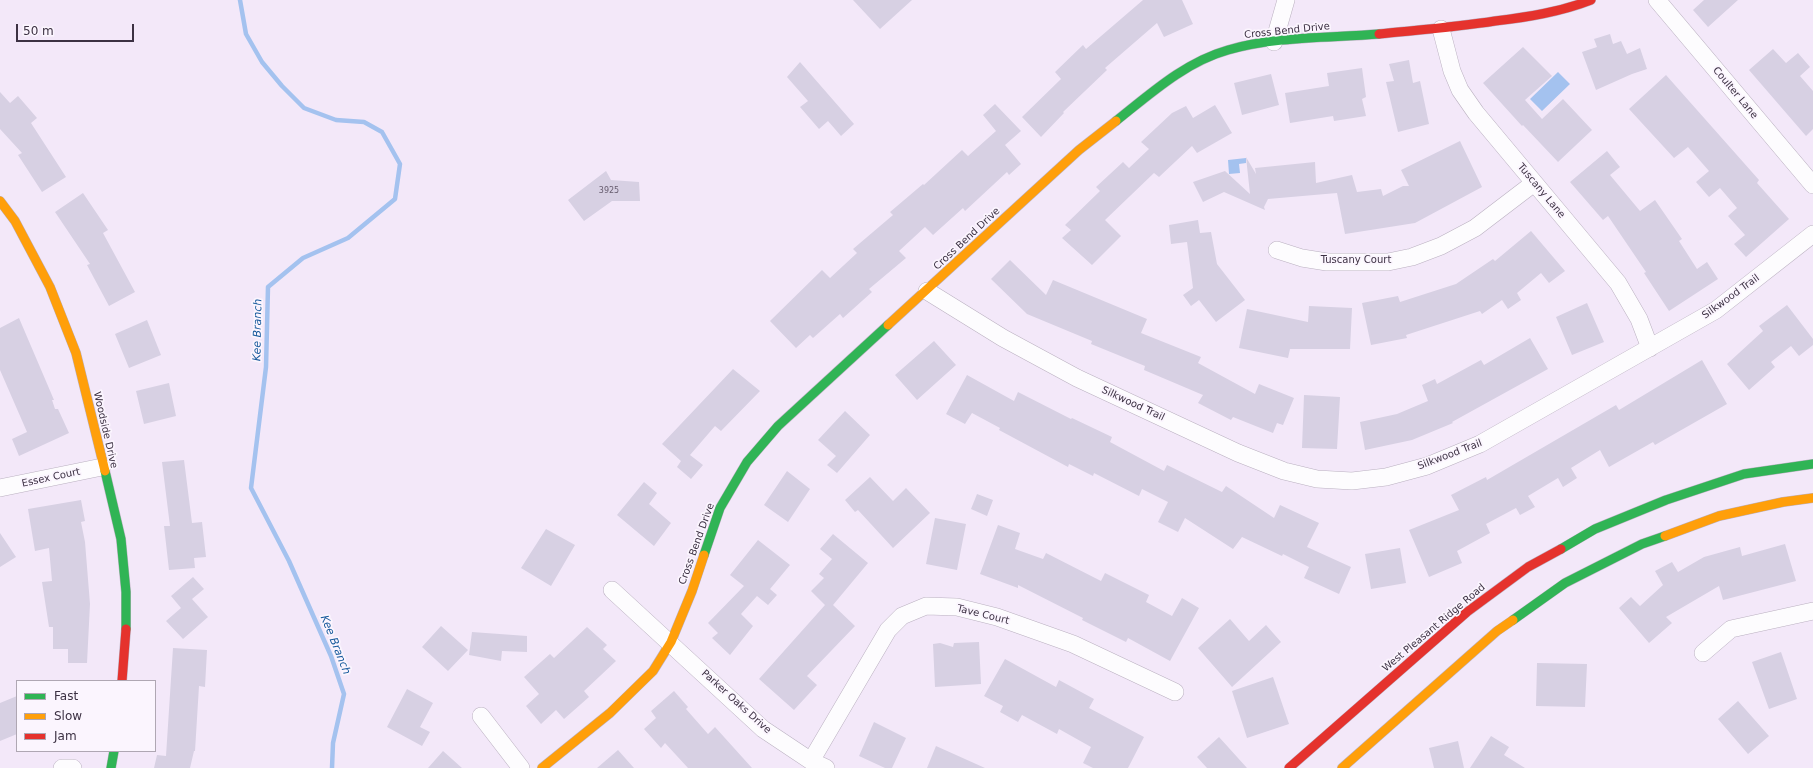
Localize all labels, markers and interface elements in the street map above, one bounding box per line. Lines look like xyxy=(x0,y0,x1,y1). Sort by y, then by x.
scale bar xyxy=(18,16,136,42)
street label: Cross Bend Drive xyxy=(1244,21,1330,41)
text: 50 m xyxy=(23,24,54,38)
street label: Coulter Lane xyxy=(1710,65,1760,121)
street label: Tuscany Lane xyxy=(1515,161,1567,221)
house number: 3925 xyxy=(599,186,619,196)
street label: Cross Bend Drive xyxy=(931,205,1003,273)
street label: Tuscany Court xyxy=(1321,254,1391,266)
street label: Silkwood Trail xyxy=(1700,272,1762,322)
water label: Kee Branch xyxy=(251,299,265,361)
street label: Silkwood Trail xyxy=(1100,384,1166,424)
street label: Woodside Drive xyxy=(90,391,120,469)
street label: Silkwood Trail xyxy=(1416,437,1484,473)
street label: Essex Court xyxy=(21,466,81,490)
street label: Cross Bend Drive xyxy=(677,501,717,587)
street label: West Pleasant Ridge Road xyxy=(1380,581,1488,675)
street label: Tave Court xyxy=(956,603,1010,627)
water label: Kee Branch xyxy=(317,613,353,677)
street label: Parker Oaks Drive xyxy=(699,668,773,736)
legend xyxy=(16,680,156,752)
text: Fast xyxy=(54,689,78,703)
text: Slow xyxy=(54,709,82,723)
text: Jam xyxy=(54,729,77,743)

